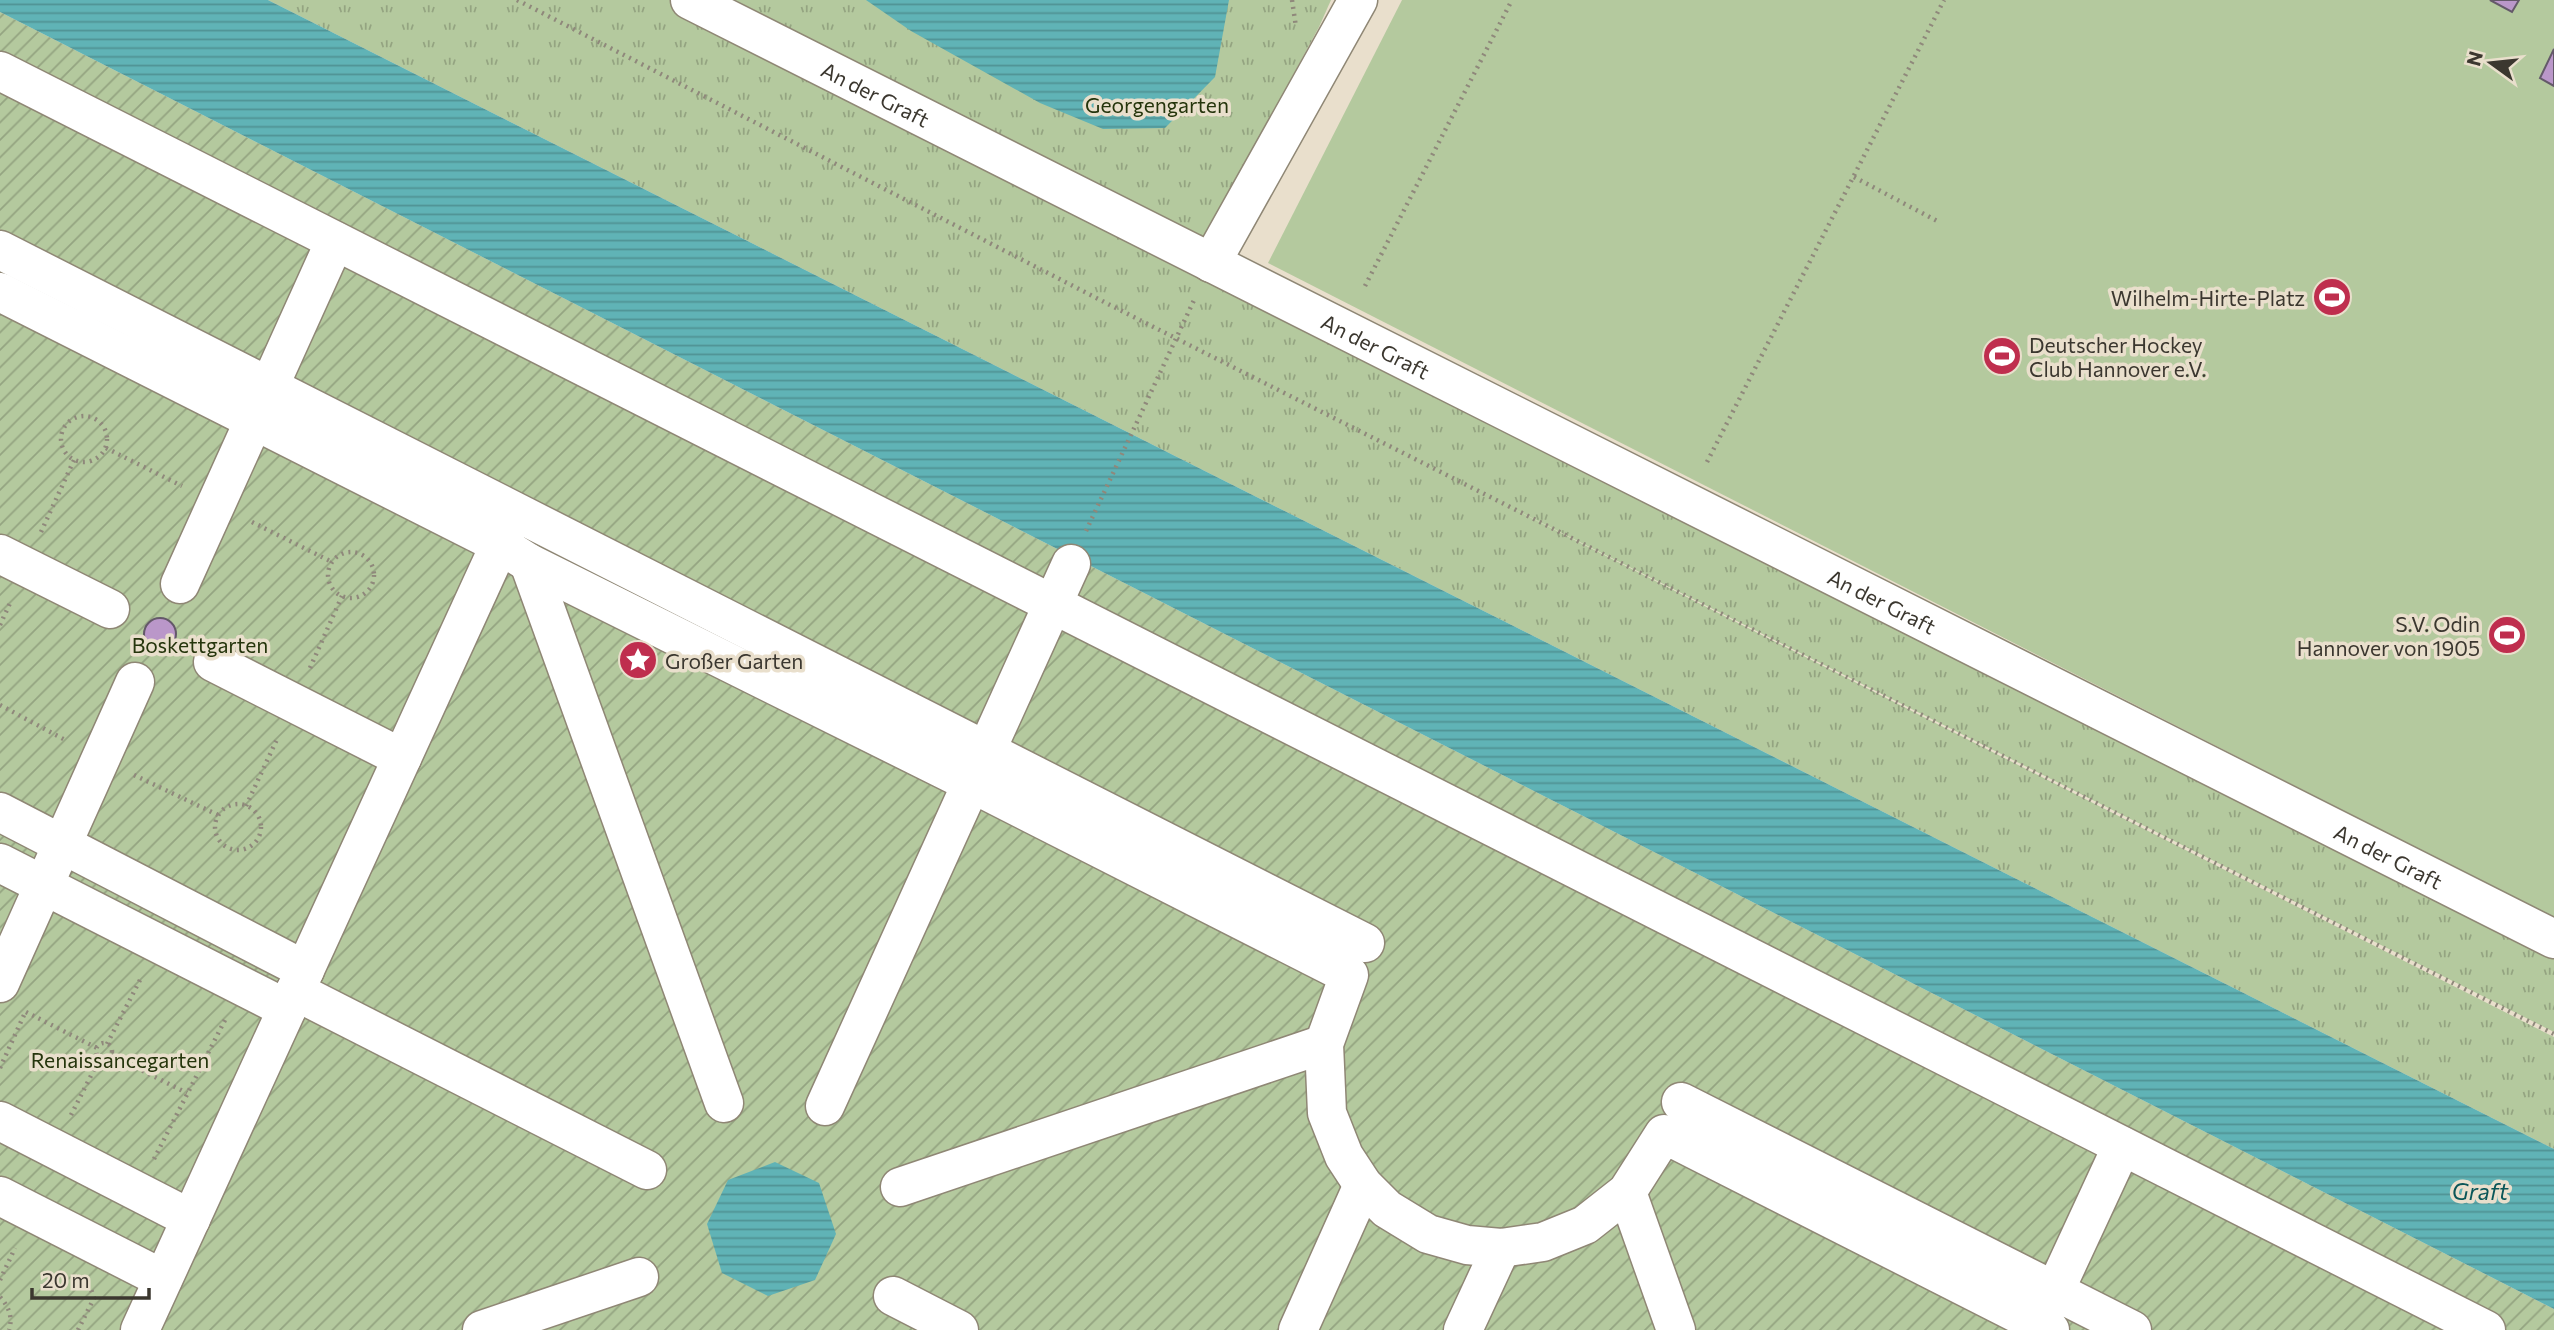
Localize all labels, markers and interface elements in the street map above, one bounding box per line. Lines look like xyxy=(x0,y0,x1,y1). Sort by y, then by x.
north arrow xyxy=(2456,28,2526,98)
text: N xyxy=(2461,49,2487,68)
street label: An der Graft xyxy=(818,56,934,131)
park label: Georgengarten xyxy=(1085,92,1229,117)
sports icon: Wilhelm-Hirte-Platz xyxy=(2311,276,2353,318)
place label: Wilhelm-Hirte-Platz xyxy=(2111,285,2305,310)
street label: An der Graft xyxy=(1318,308,1434,383)
place label: Deutscher Hockey Club Hannover e.V. xyxy=(2029,332,2206,381)
sports icon: Deutscher Hockey Club Hannover e.V. xyxy=(1981,335,2023,377)
street label: An der Graft xyxy=(1824,563,1940,638)
place label: S.V. Odin Hannover von 1905 xyxy=(2297,611,2480,660)
sports icon: S.V. Odin Hannover von 1905 xyxy=(2486,614,2528,656)
park label: Boskettgarten xyxy=(132,632,268,657)
place icon: Großer Garten xyxy=(617,639,659,681)
place label: Großer Garten xyxy=(665,648,803,673)
street label: An der Graft xyxy=(2330,818,2447,893)
park label: Renaissancegarten xyxy=(31,1047,209,1072)
water label: Graft xyxy=(2452,1177,2509,1205)
scale bar xyxy=(32,1256,149,1300)
text: 20 m xyxy=(42,1267,90,1292)

